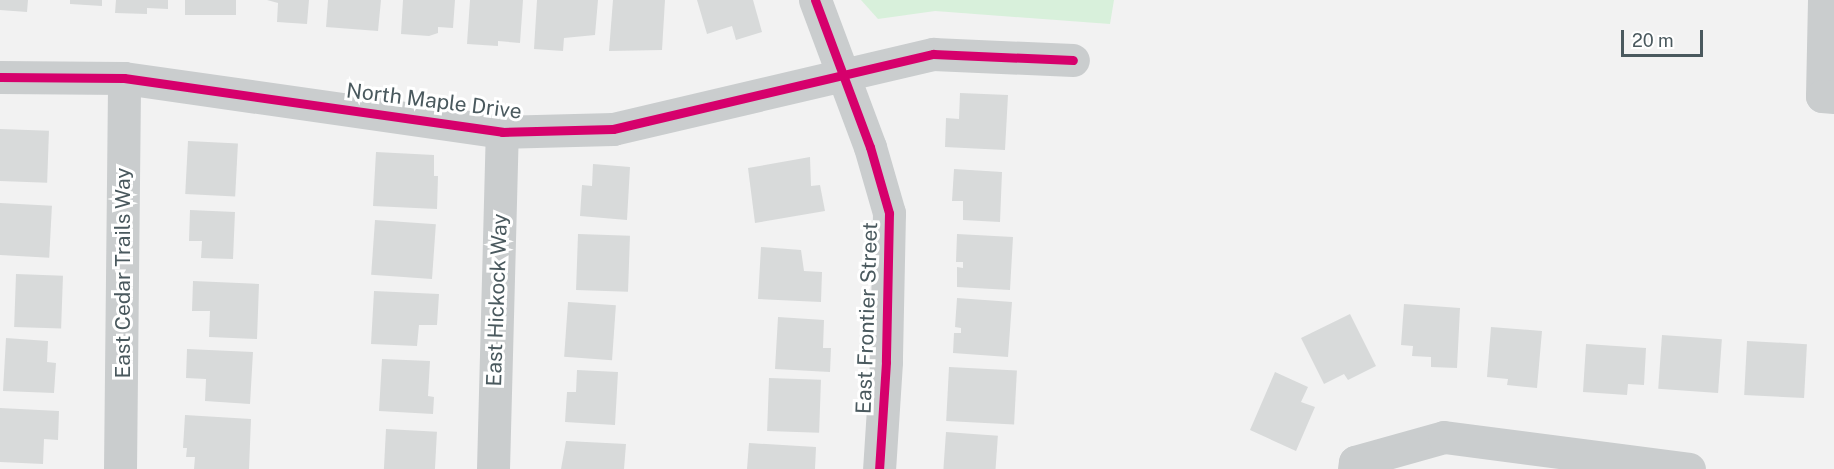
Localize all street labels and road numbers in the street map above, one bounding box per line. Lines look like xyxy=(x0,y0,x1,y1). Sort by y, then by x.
street label: North Maple Drive xyxy=(345,78,523,124)
street label: East Cedar Trails Way xyxy=(110,167,136,379)
street label: East Hickock Way xyxy=(481,213,513,387)
street label: East Frontier Street xyxy=(851,222,883,414)

